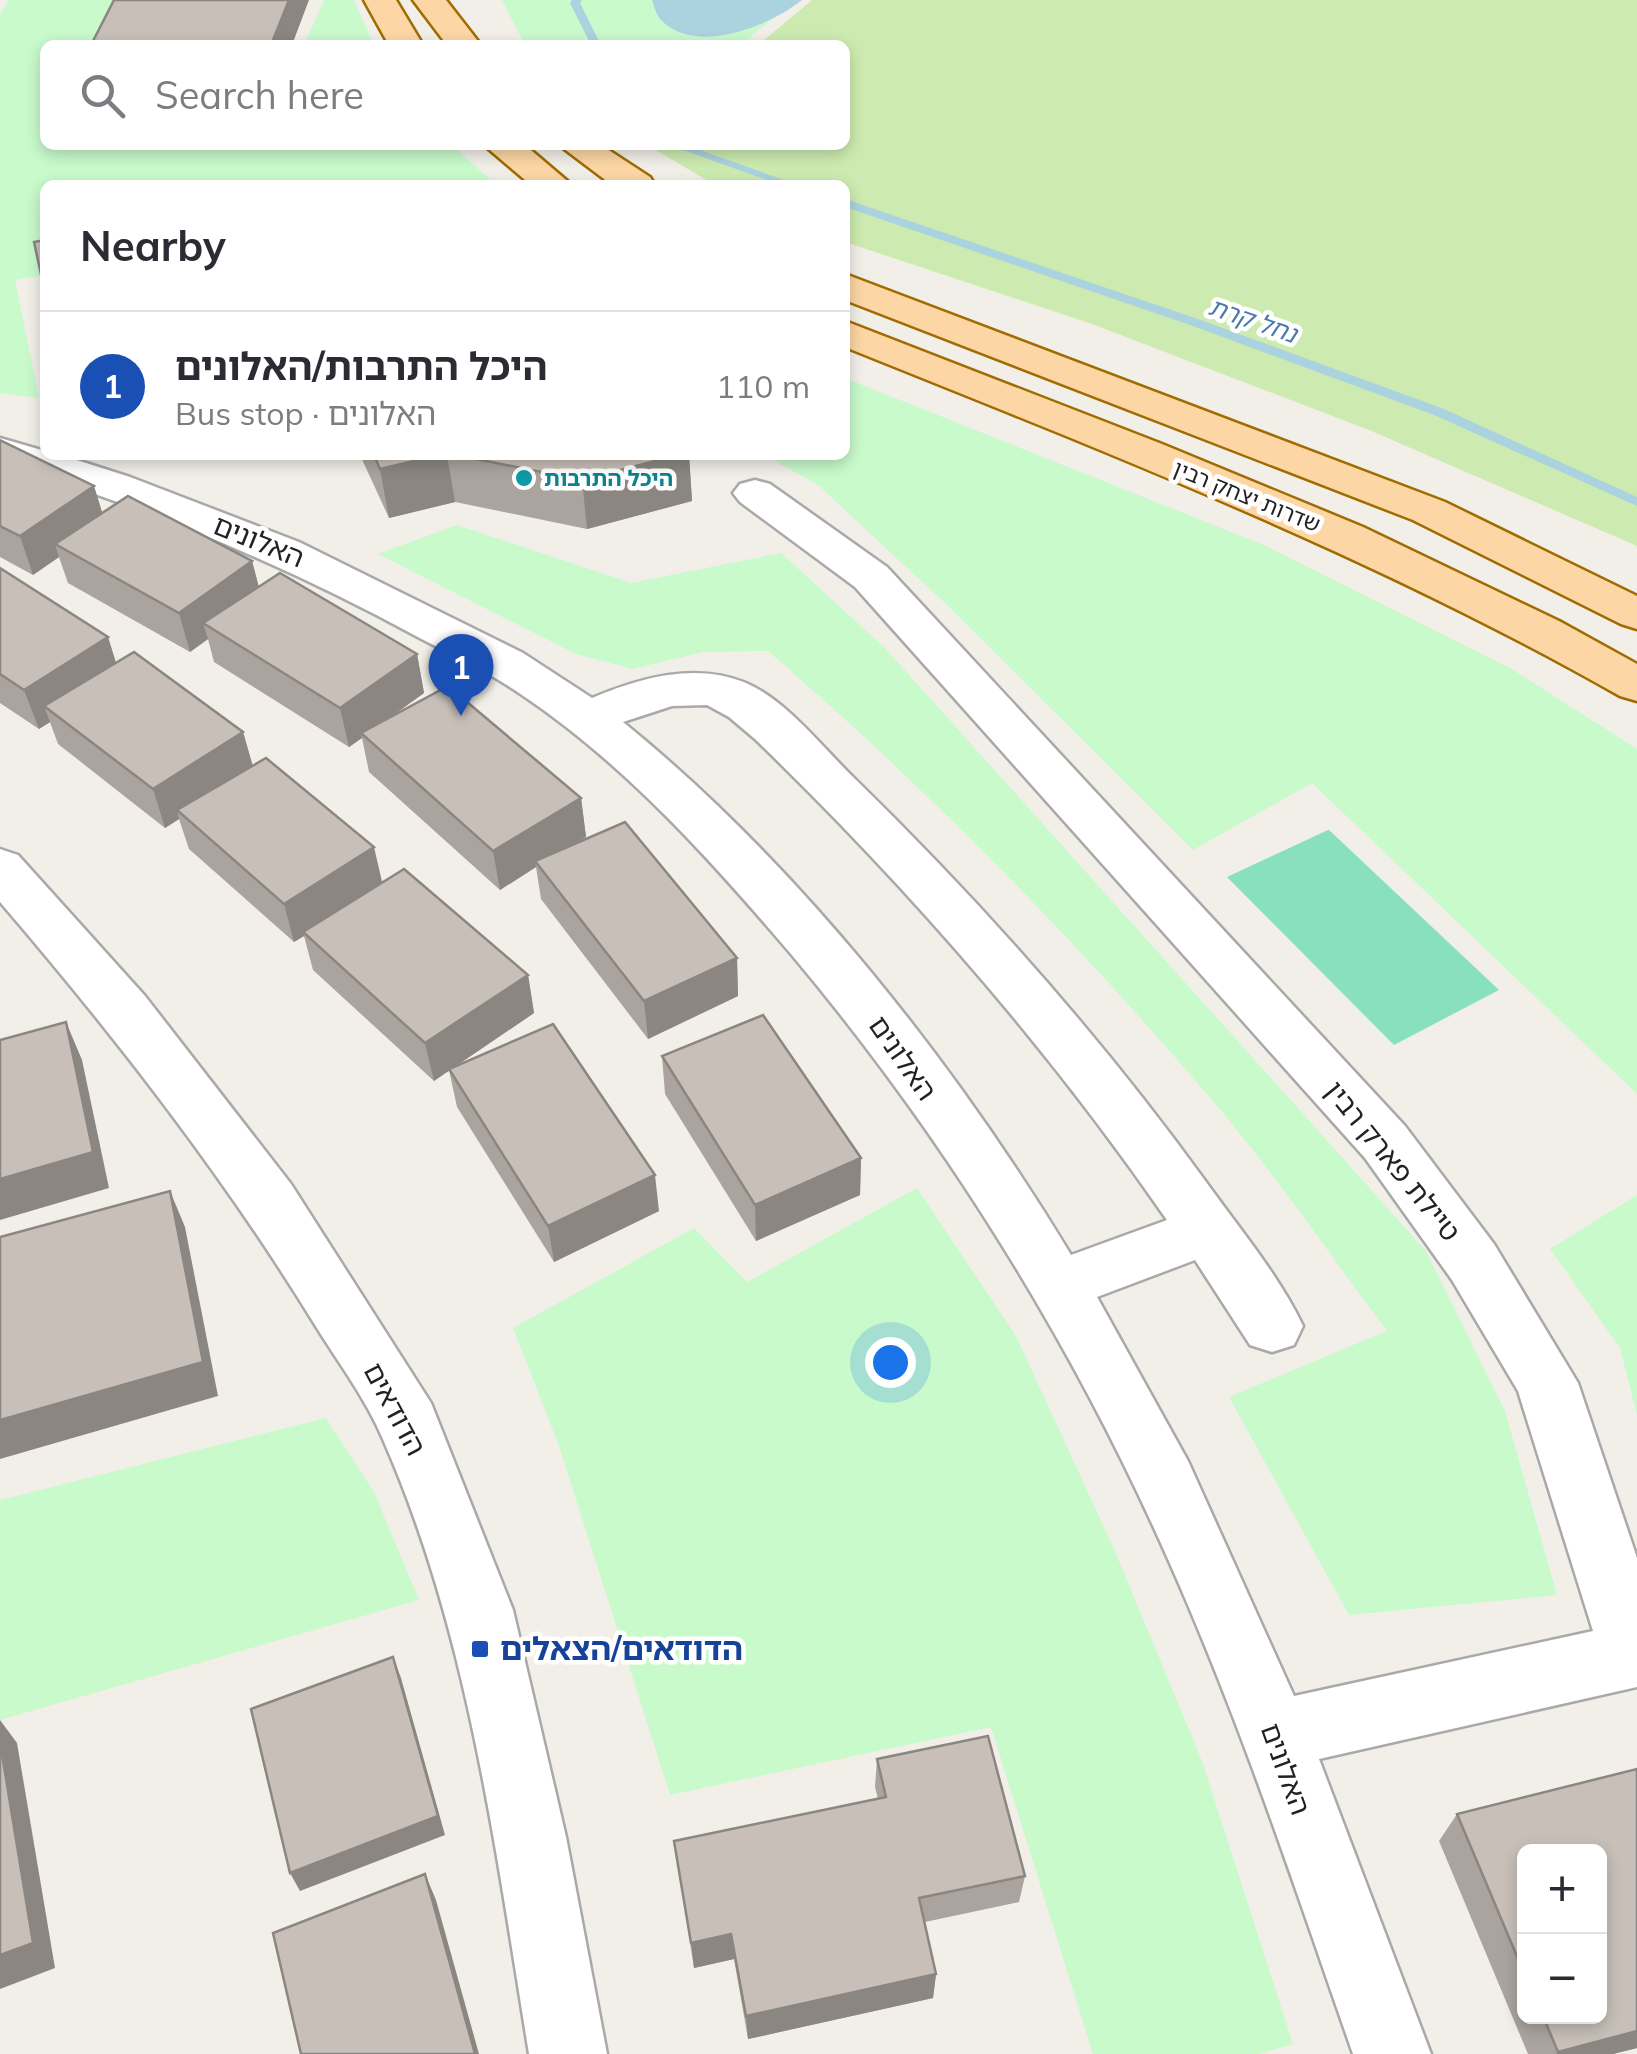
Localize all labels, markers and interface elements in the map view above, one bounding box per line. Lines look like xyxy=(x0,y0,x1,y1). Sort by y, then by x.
search box xyxy=(40,40,850,150)
icon: search xyxy=(75,68,130,123)
text: Search here xyxy=(155,71,364,119)
text: Nearby xyxy=(80,219,226,272)
water label: נחל קרת xyxy=(1205,290,1303,349)
text: היכל התרבות/האלונים xyxy=(175,342,547,390)
text: 1 xyxy=(103,366,122,406)
text: 110 m xyxy=(716,366,810,406)
text: Bus stop · האלונים xyxy=(175,393,436,433)
street label: שדרות יצחק רבין xyxy=(1169,454,1325,538)
place label: היכל התרבות xyxy=(544,464,673,492)
marker: היכל התרבות xyxy=(513,467,535,489)
street label: האלונים xyxy=(209,507,310,575)
pin: 1 xyxy=(428,634,494,716)
street label: האלונים xyxy=(862,1009,945,1107)
street label: טיילת פארק רבין xyxy=(1318,1073,1469,1248)
your location xyxy=(865,1337,916,1388)
street label: הדודאים xyxy=(357,1356,434,1461)
place label: הדודאים/הצאלים xyxy=(500,1628,743,1668)
marker: הדודאים/הצאלים xyxy=(469,1638,491,1660)
street label: האלונים xyxy=(1254,1718,1319,1819)
map controls xyxy=(1517,1844,1607,2024)
button: + xyxy=(1517,1844,1607,1934)
button: − xyxy=(1517,1934,1607,2024)

